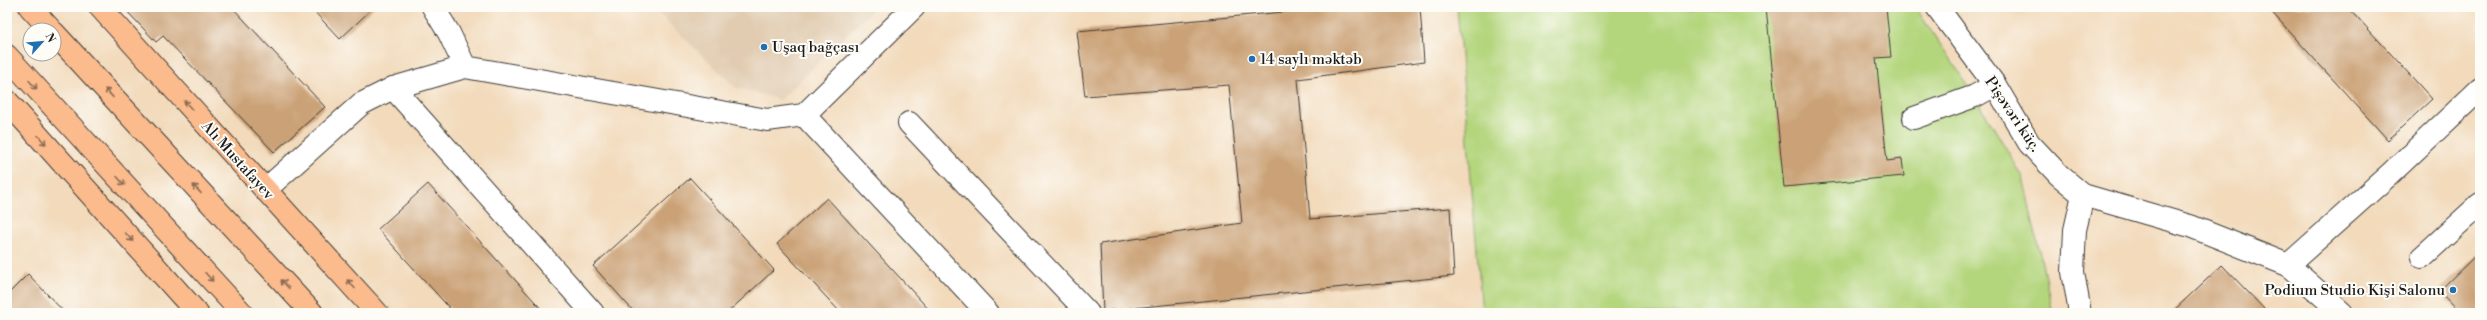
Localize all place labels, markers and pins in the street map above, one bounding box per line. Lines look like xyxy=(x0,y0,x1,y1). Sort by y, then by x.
place label: Uşaq bağçası xyxy=(772,38,859,57)
marker: Uşaq bağçası xyxy=(759,42,769,52)
place label: 14 saylı məktəb xyxy=(1260,50,1362,69)
marker: 14 saylı məktəb xyxy=(1247,54,1257,64)
place label: Podium Studio Kişi Salonu xyxy=(2265,281,2445,300)
marker: Podium Studio Kişi Salonu xyxy=(2448,285,2458,295)

